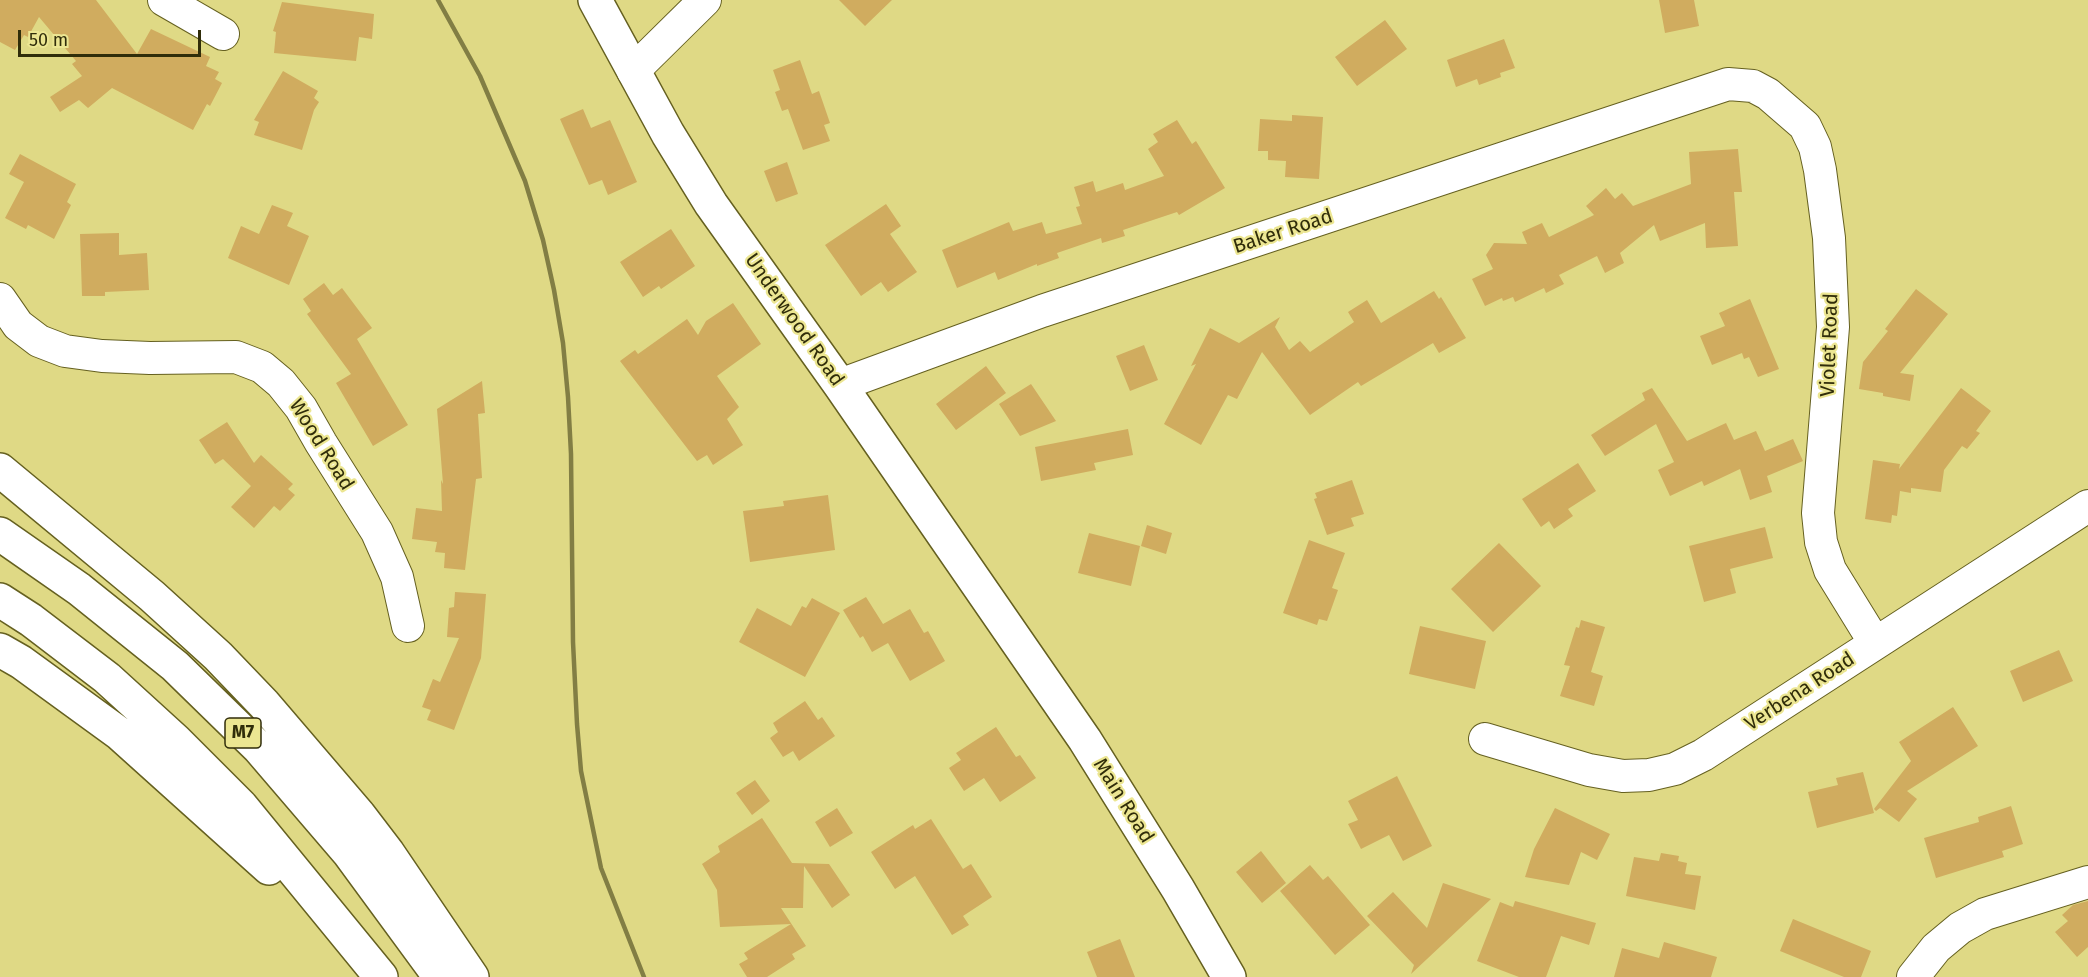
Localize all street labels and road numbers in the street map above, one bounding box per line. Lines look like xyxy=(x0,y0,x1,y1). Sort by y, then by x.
street label: Baker Road xyxy=(1230,205,1336,259)
street label: Underwood Road xyxy=(739,249,849,391)
street label: Violet Road xyxy=(1816,293,1844,397)
street label: Wood Road xyxy=(284,395,358,495)
street label: Verbena Road xyxy=(1741,648,1859,736)
road number: M7 xyxy=(225,718,261,748)
street label: Main Road xyxy=(1088,754,1158,848)

